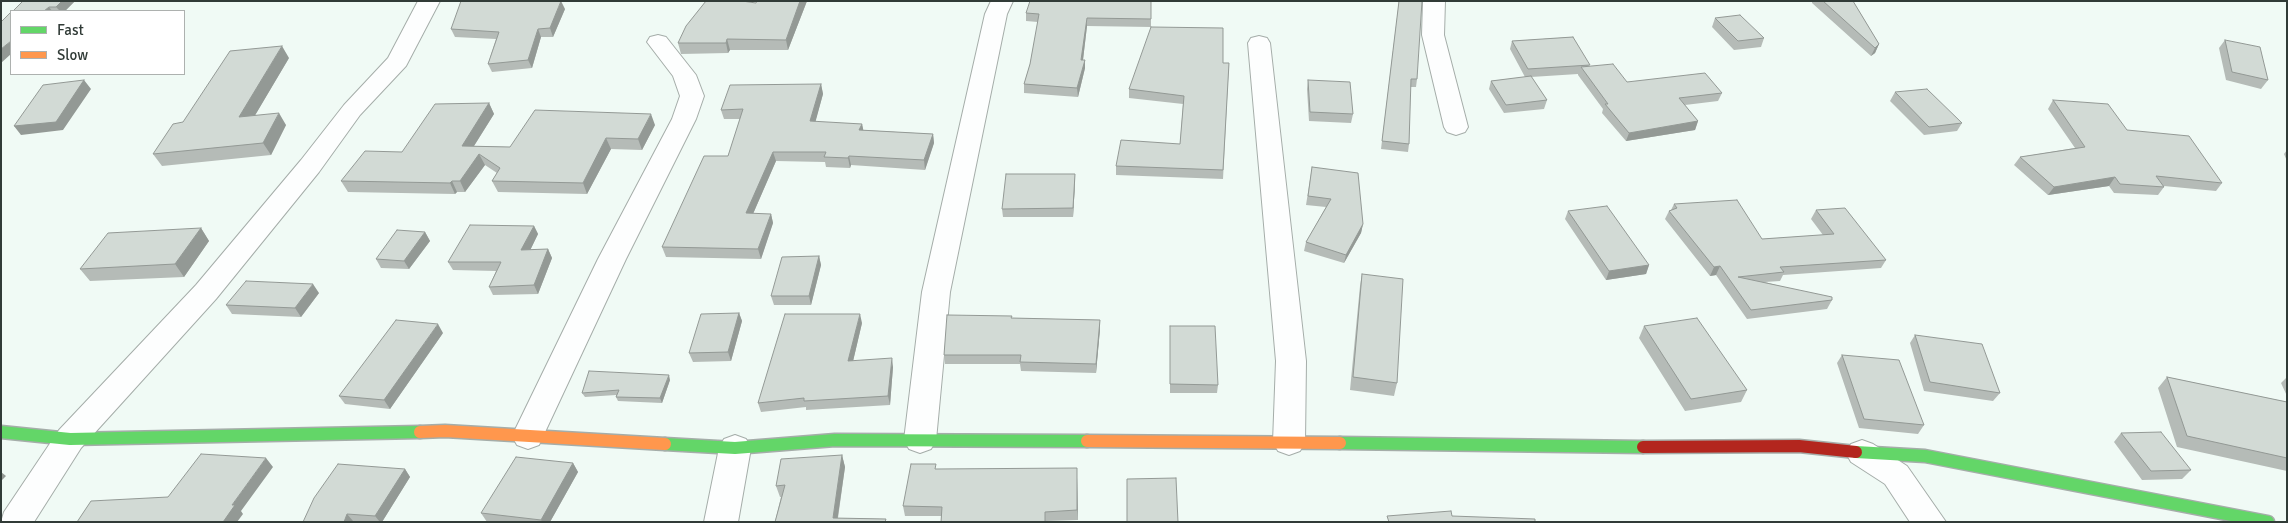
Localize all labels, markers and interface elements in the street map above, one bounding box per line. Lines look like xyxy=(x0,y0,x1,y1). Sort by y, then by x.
legend xyxy=(10,10,185,75)
text: Fast xyxy=(57,21,84,39)
text: Slow xyxy=(57,46,88,64)

